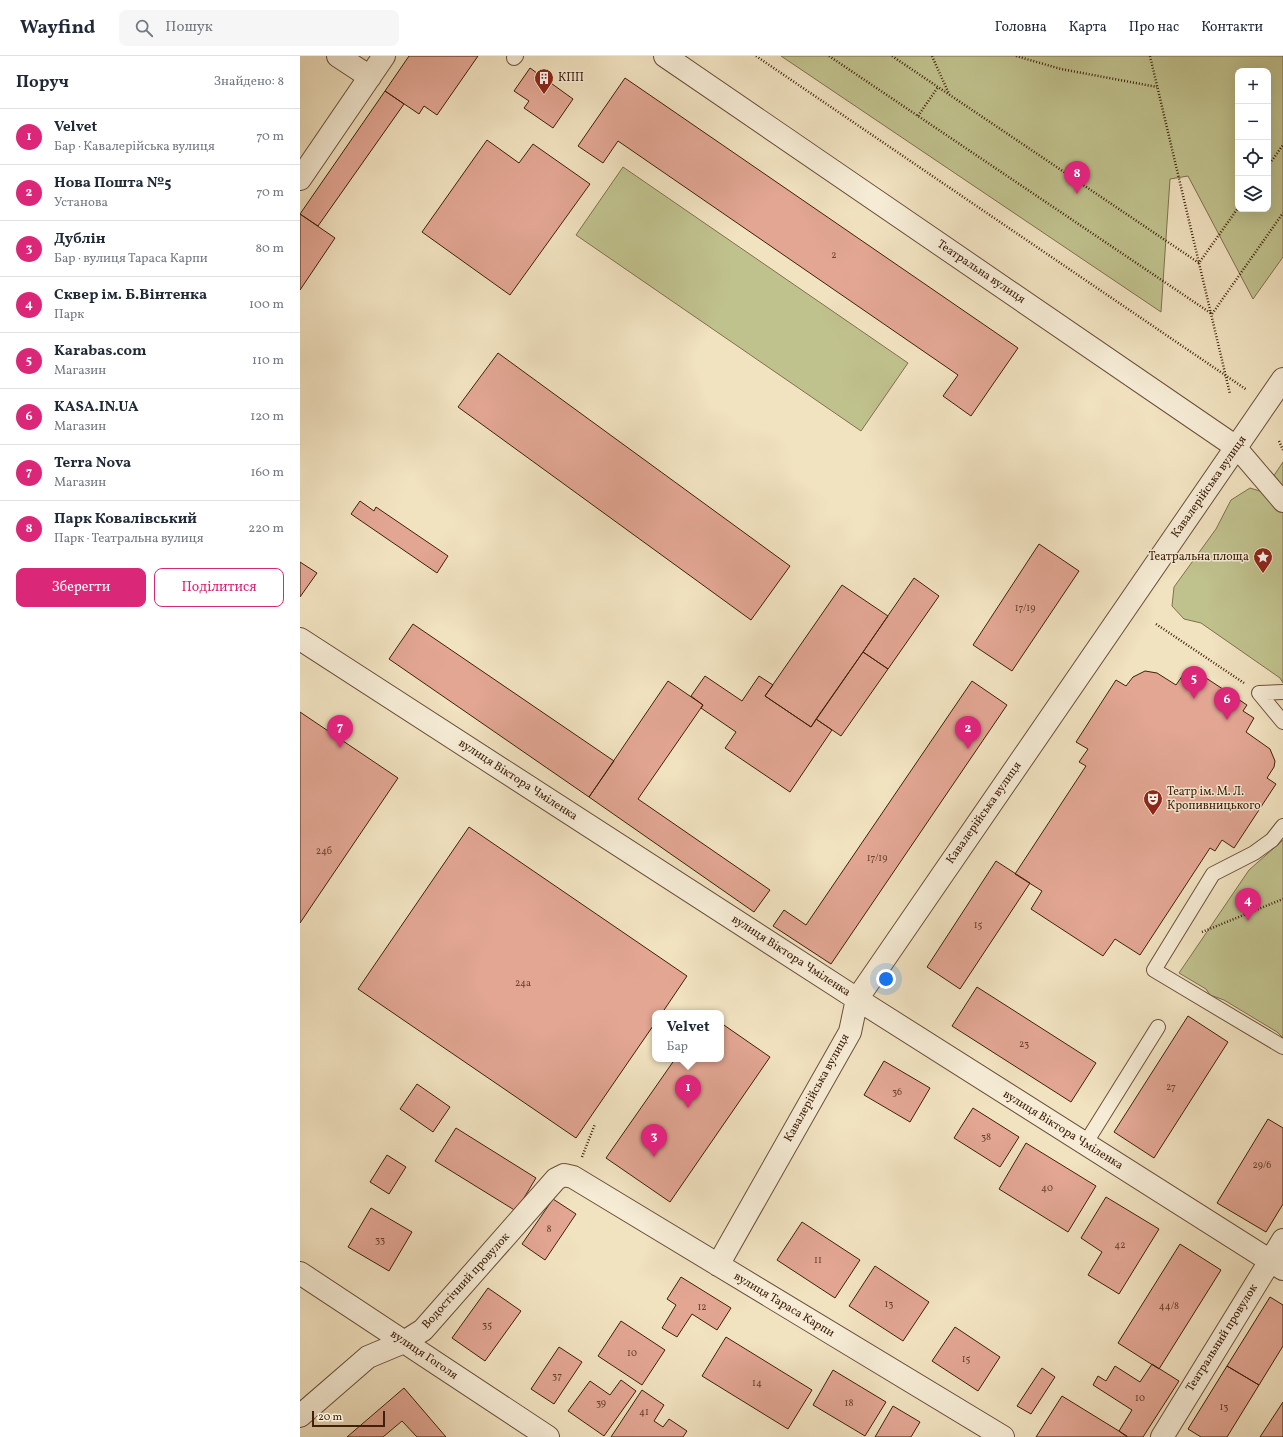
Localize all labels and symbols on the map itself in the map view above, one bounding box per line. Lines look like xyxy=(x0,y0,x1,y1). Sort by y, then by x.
building icon: КПП xyxy=(533,67,555,95)
place label: КПП xyxy=(558,70,584,86)
pin: 8 xyxy=(1064,161,1090,194)
street label: Театральна вулиця xyxy=(934,236,1028,308)
house number: 2 xyxy=(831,248,837,262)
street label: Кавалерійська вулиця xyxy=(1168,433,1250,541)
place icon: Театральна площа xyxy=(1252,546,1274,574)
place label: Театральна площа xyxy=(1148,549,1249,565)
house number: 17/19 xyxy=(1015,601,1035,615)
pin: 5 xyxy=(1181,666,1207,699)
pin: 6 xyxy=(1214,687,1240,720)
pin: 7 xyxy=(327,715,353,748)
pin: 2 xyxy=(955,716,981,749)
street label: вулиця Віктора Чміленка xyxy=(455,735,581,825)
street label: Кавалерійська вулиця xyxy=(943,759,1025,867)
place label: Театр ім. М. Л. Кропивницького xyxy=(1167,784,1261,814)
theatre icon: Театр ім. М. Л. Кропивницького xyxy=(1142,788,1164,816)
house number: 24б xyxy=(316,844,332,858)
house number: 17/19 xyxy=(867,851,887,865)
pin: 4 xyxy=(1235,888,1261,921)
street label: вулиця Віктора Чміленка xyxy=(728,911,854,1001)
house number: 15 xyxy=(974,918,983,932)
your location xyxy=(876,969,896,989)
house number: 24а xyxy=(515,976,531,990)
street label: Кавалерійська вулиця xyxy=(781,1031,853,1145)
house number: 23 xyxy=(1019,1037,1029,1051)
pin: 1 xyxy=(675,1075,701,1108)
house number: 27 xyxy=(1166,1080,1176,1094)
house number: 36 xyxy=(892,1085,902,1099)
street label: вулиця Віктора Чміленка xyxy=(1000,1086,1126,1174)
pin: 3 xyxy=(641,1124,667,1157)
house number: 38 xyxy=(981,1130,991,1144)
house number: 29/6 xyxy=(1253,1158,1271,1172)
house number: 40 xyxy=(1041,1181,1053,1195)
house number: 8 xyxy=(546,1222,552,1236)
street label: Водостічний провулок xyxy=(418,1229,514,1333)
house number: 33 xyxy=(375,1233,385,1247)
house number: 42 xyxy=(1114,1238,1126,1252)
house number: 11 xyxy=(814,1253,822,1267)
street label: вулиця Тараса Карпи xyxy=(731,1269,837,1341)
street label: Театральний провулок xyxy=(1182,1281,1262,1395)
house number: 13 xyxy=(884,1297,894,1311)
house number: 44/8 xyxy=(1159,1299,1179,1313)
house number: 12 xyxy=(697,1300,707,1314)
house number: 35 xyxy=(482,1318,492,1332)
street label: вулиця Гоголя xyxy=(387,1326,461,1384)
house number: 10 xyxy=(627,1346,637,1360)
house number: 15 xyxy=(962,1352,971,1366)
house number: 37 xyxy=(552,1369,562,1383)
house number: 14 xyxy=(752,1376,762,1390)
house number: 10 xyxy=(1135,1391,1145,1405)
house number: 39 xyxy=(596,1396,606,1410)
house number: 18 xyxy=(845,1396,853,1410)
house number: 13 xyxy=(1219,1400,1229,1414)
house number: 41 xyxy=(639,1405,649,1419)
scale bar xyxy=(312,1409,385,1428)

